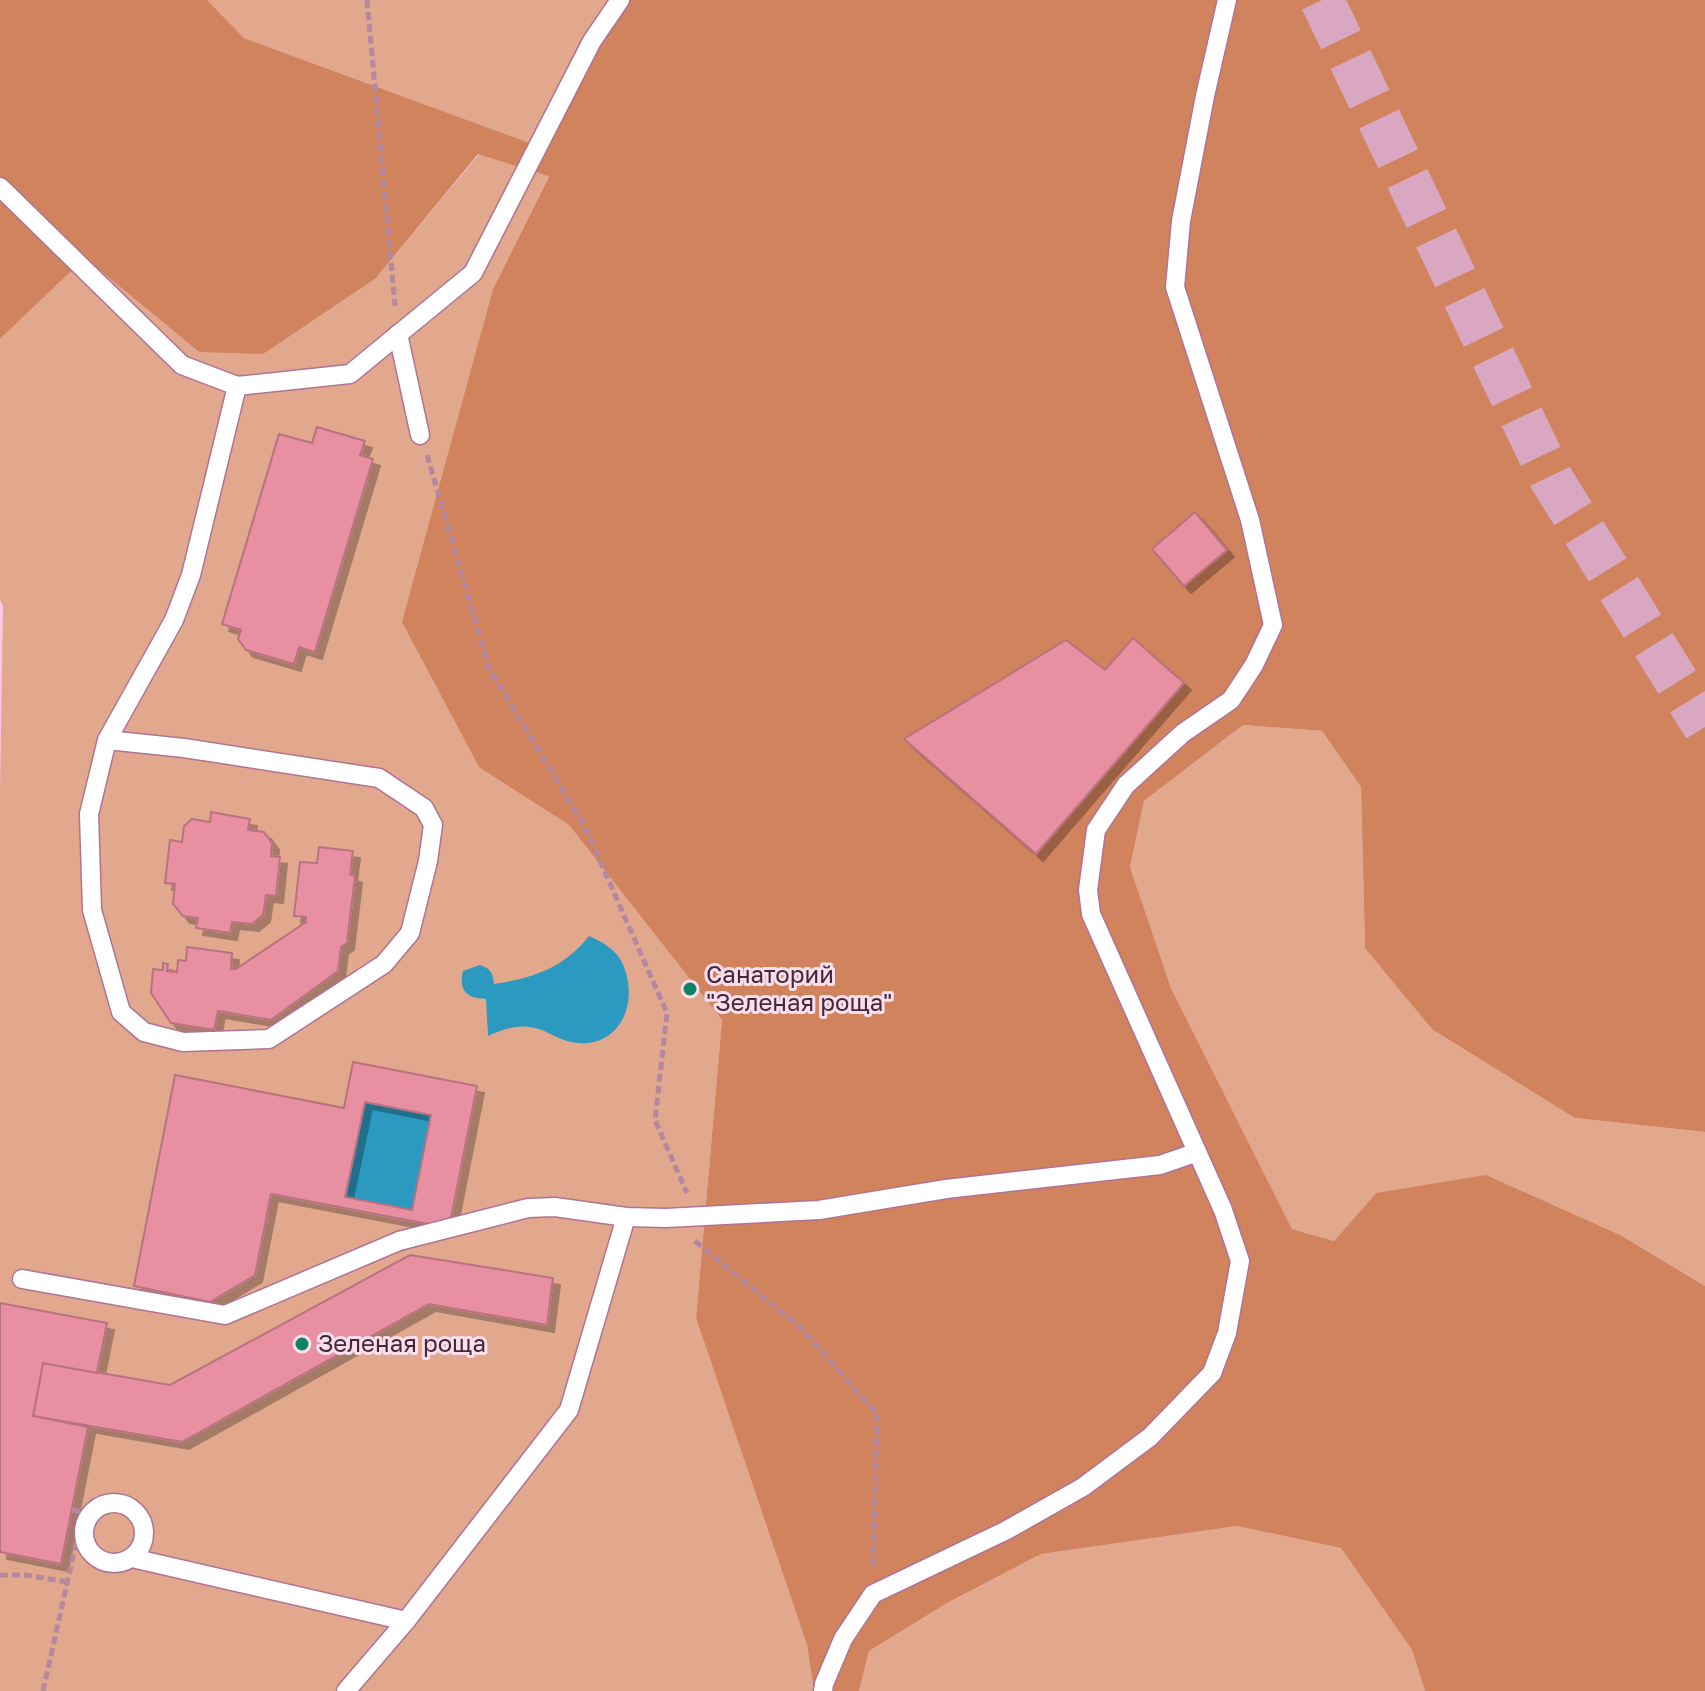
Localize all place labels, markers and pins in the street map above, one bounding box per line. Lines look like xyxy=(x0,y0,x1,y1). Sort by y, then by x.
place label: Санаторий "Зеленая роща" xyxy=(706,959,892,1016)
marker: Санаторий "Зеленая роща" xyxy=(681,980,699,998)
place label: Зеленая роща xyxy=(318,1328,486,1357)
marker: Зеленая роща xyxy=(293,1335,311,1353)

